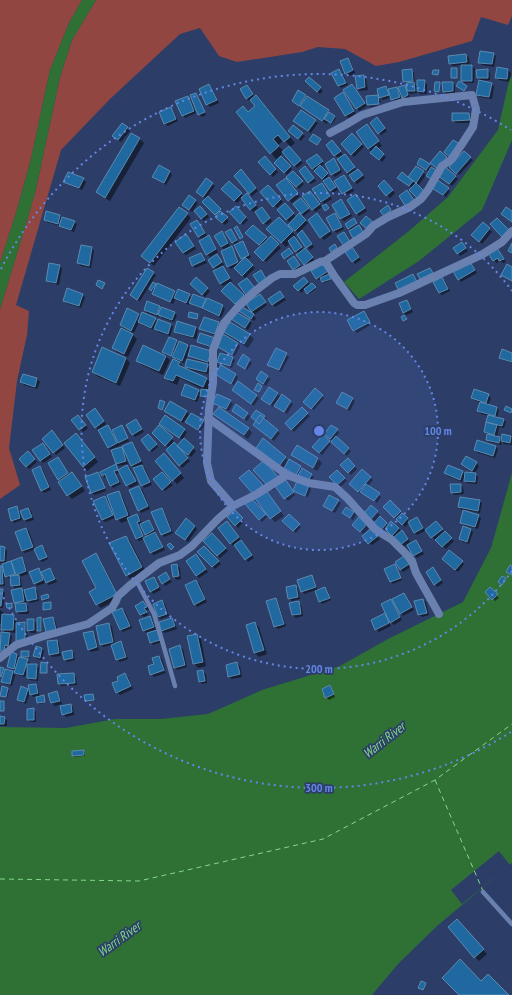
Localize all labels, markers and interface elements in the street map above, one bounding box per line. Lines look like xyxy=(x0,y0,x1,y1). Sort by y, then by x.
text: 100 m xyxy=(424,423,452,438)
centre of rings xyxy=(312,424,326,438)
text: 200 m xyxy=(305,661,333,676)
water label: Warri River xyxy=(359,717,411,762)
text: 300 m xyxy=(305,780,333,795)
water label: Warri River xyxy=(94,916,146,960)

